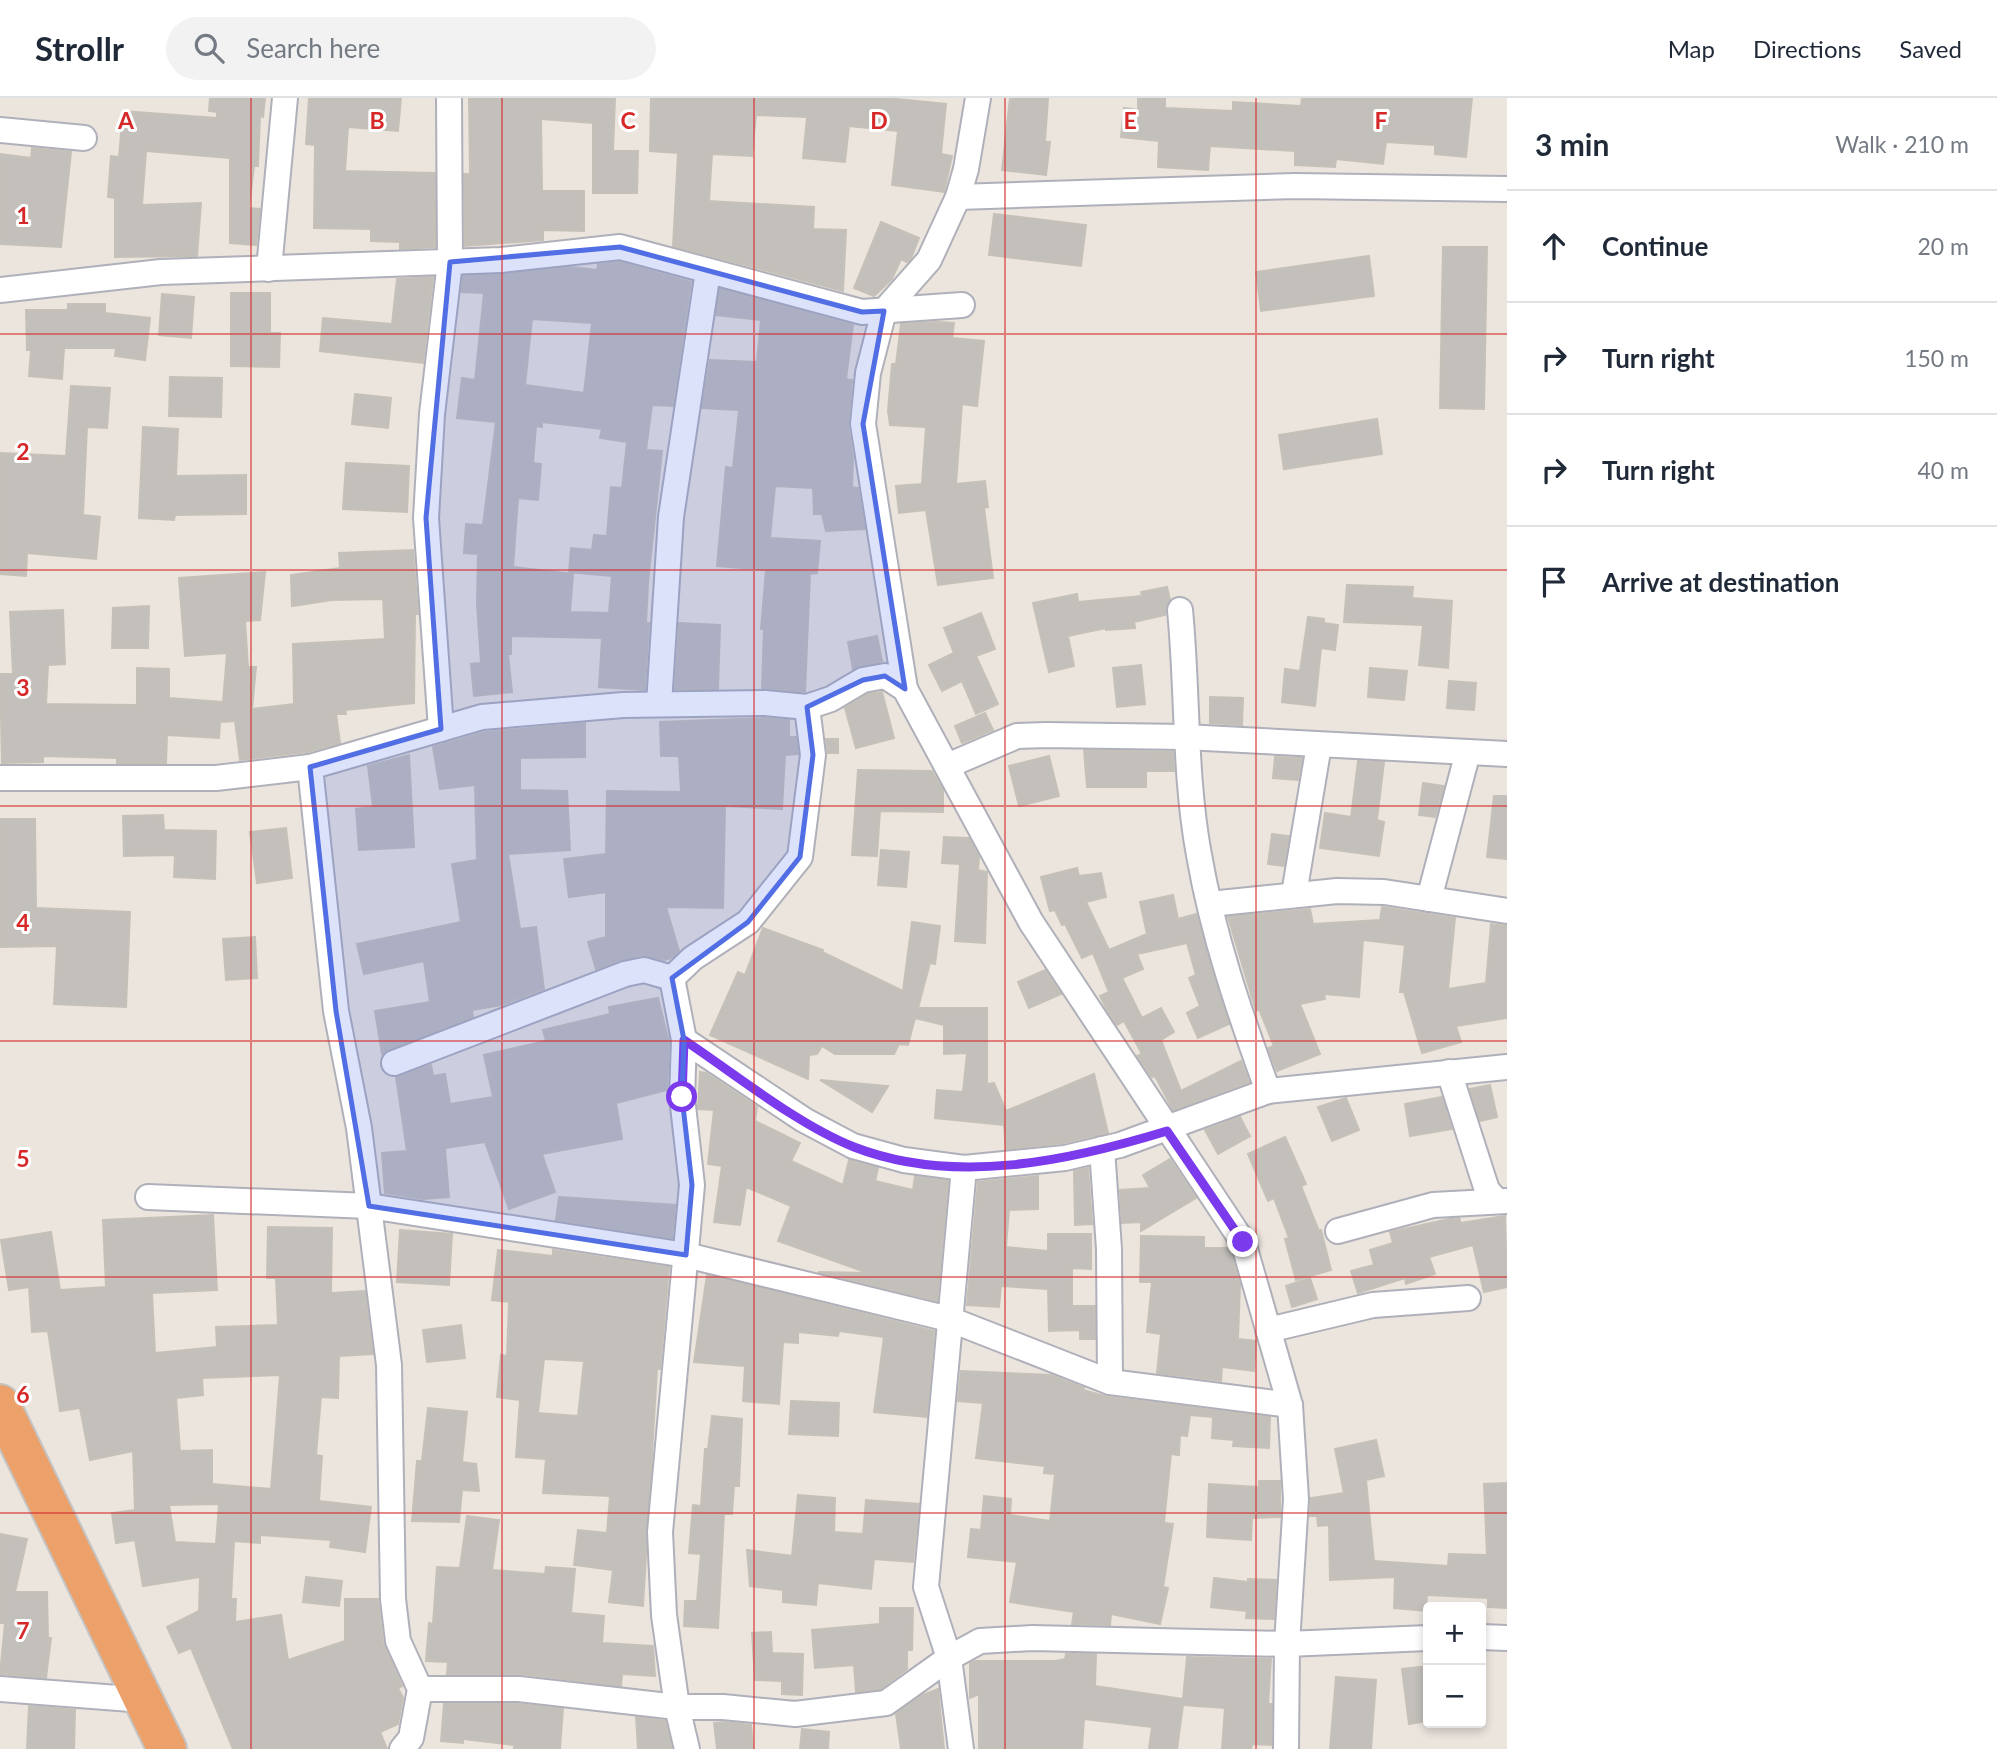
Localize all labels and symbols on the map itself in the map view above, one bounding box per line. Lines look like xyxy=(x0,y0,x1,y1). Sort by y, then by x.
text: A xyxy=(117,106,135,134)
text: B xyxy=(369,106,385,134)
text: C xyxy=(620,106,636,134)
text: D xyxy=(870,106,888,134)
text: E xyxy=(1123,106,1137,134)
text: F xyxy=(1374,106,1388,134)
text: 1 xyxy=(16,201,30,229)
text: 2 xyxy=(16,437,30,465)
text: 3 xyxy=(16,673,30,701)
text: 4 xyxy=(16,908,30,936)
route start xyxy=(666,1081,697,1112)
text: 5 xyxy=(16,1144,30,1172)
route end xyxy=(1227,1226,1258,1257)
text: 6 xyxy=(16,1380,30,1408)
text: 7 xyxy=(16,1616,30,1644)

